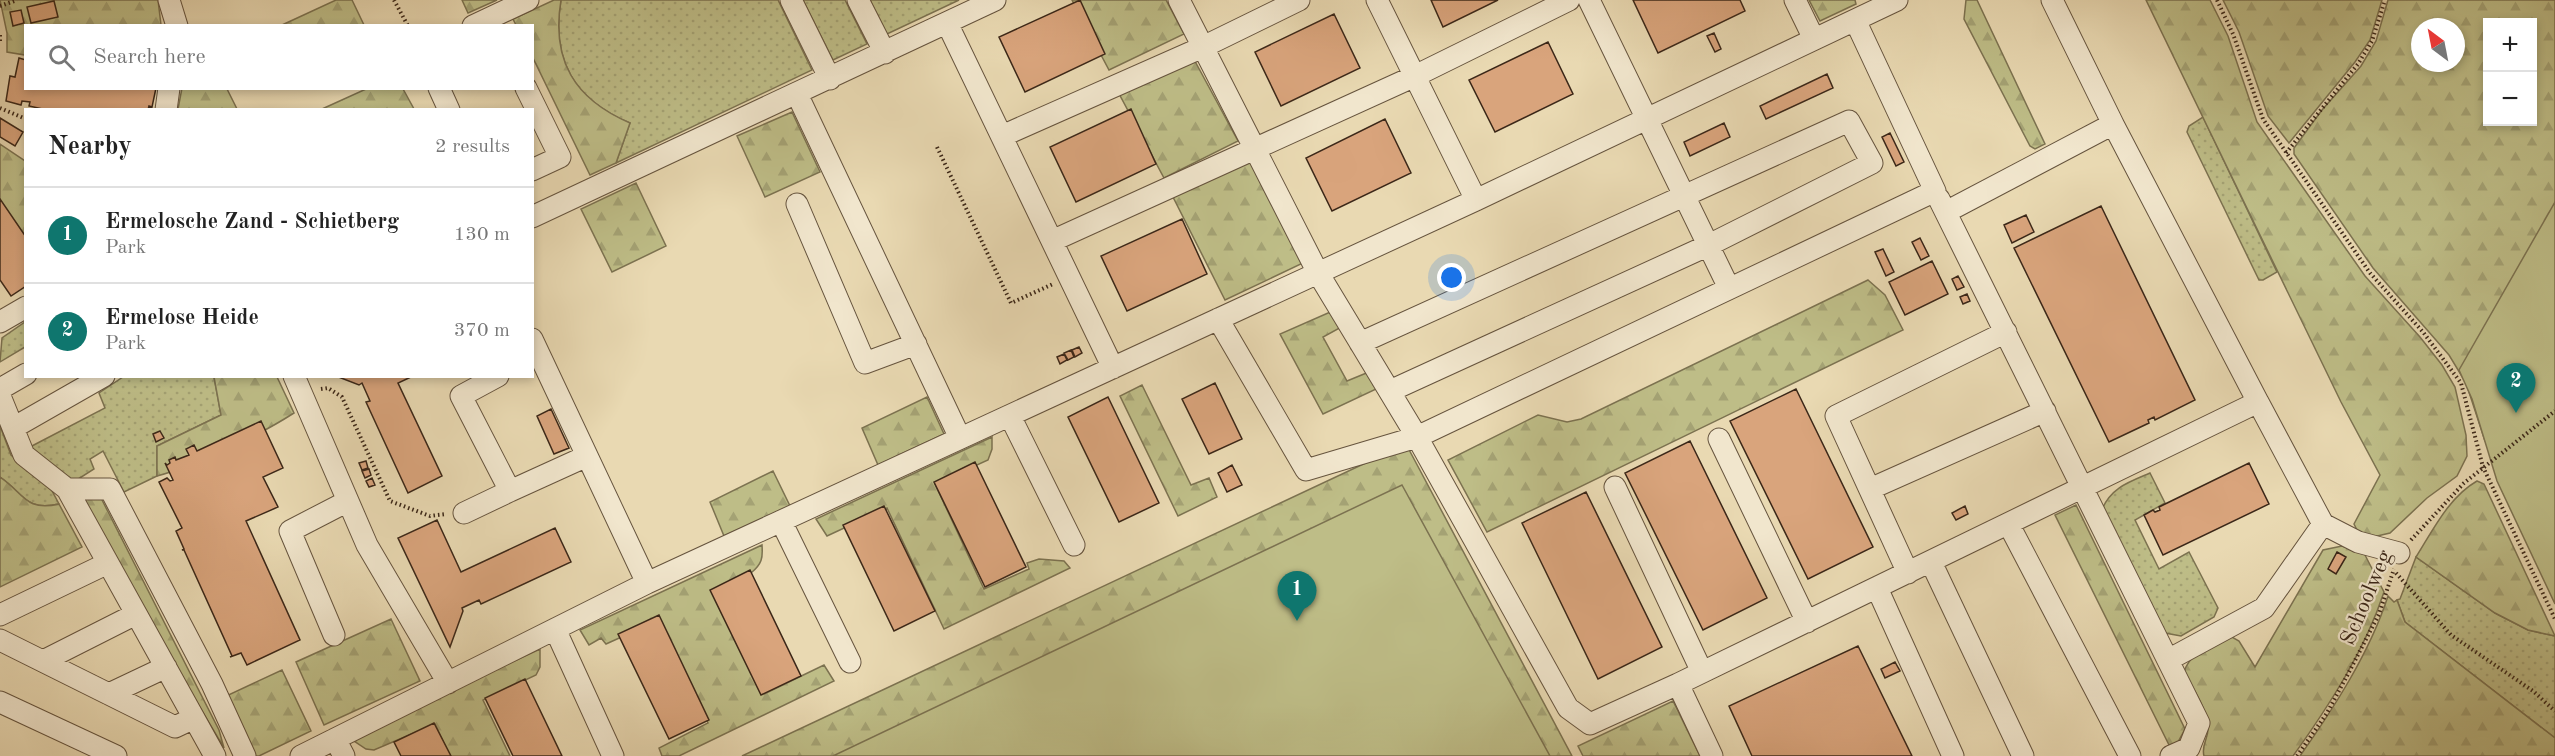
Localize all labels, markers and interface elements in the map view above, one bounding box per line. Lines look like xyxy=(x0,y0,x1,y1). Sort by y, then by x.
north arrow xyxy=(2411,18,2465,72)
map controls xyxy=(2483,18,2537,126)
button: + xyxy=(2483,18,2537,72)
search box xyxy=(24,24,534,90)
icon: search xyxy=(45,41,78,74)
text: Search here xyxy=(93,46,206,68)
button: − xyxy=(2483,72,2537,126)
text: Nearby xyxy=(48,134,132,160)
text: 2 results xyxy=(435,137,510,157)
text: Ermelosche Zand - Schietberg xyxy=(105,211,399,233)
text: 1 xyxy=(62,225,73,245)
text: 130 m xyxy=(454,225,510,245)
text: Park xyxy=(105,238,146,258)
your location xyxy=(1437,263,1466,292)
text: Ermelose Heide xyxy=(105,307,259,329)
text: 2 xyxy=(62,321,73,341)
text: 370 m xyxy=(454,321,510,341)
text: Park xyxy=(105,334,146,354)
pin: 2 xyxy=(2496,364,2536,413)
street label: Schoolweg xyxy=(2337,547,2397,649)
pin: 1 xyxy=(1278,572,1316,621)

